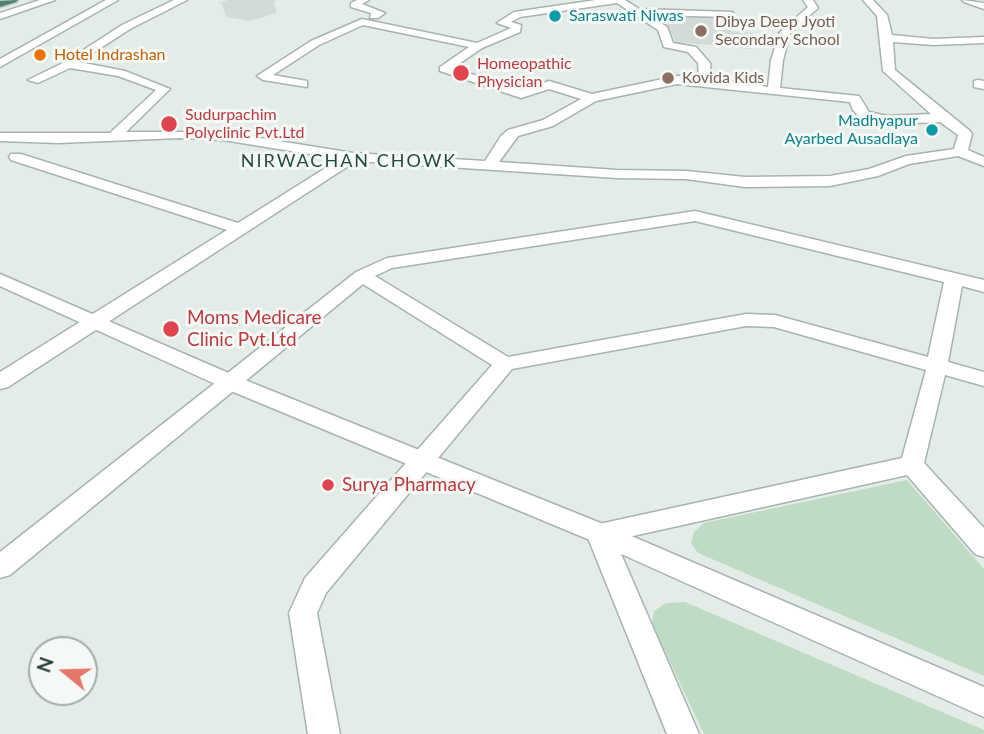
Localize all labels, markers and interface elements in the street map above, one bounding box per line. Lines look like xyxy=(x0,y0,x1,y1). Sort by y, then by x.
place label: Saraswati Niwas xyxy=(569,6,684,26)
marker: Saraswati Niwas xyxy=(547,8,563,24)
place label: Dibya Deep Jyoti Secondary School xyxy=(715,12,840,50)
marker: Dibya Deep Jyoti Secondary School xyxy=(693,23,709,39)
place label: Hotel Indrashan xyxy=(54,45,166,65)
marker: Hotel Indrashan xyxy=(32,47,48,63)
place label: Homeopathic Physician xyxy=(477,54,572,92)
marker: Homeopathic Physician xyxy=(451,63,471,83)
place label: Kovida Kids xyxy=(682,68,764,88)
marker: Kovida Kids xyxy=(660,70,676,86)
place label: Sudurpachim Polyclinic Pvt.Ltd xyxy=(185,105,304,143)
place label: Madhyapur Ayarbed Ausadlaya xyxy=(785,111,918,149)
marker: Sudurpachim Polyclinic Pvt.Ltd xyxy=(159,114,179,134)
marker: Madhyapur Ayarbed Ausadlaya xyxy=(924,122,940,138)
district label: NIRWACHAN CHOWK xyxy=(243,150,455,172)
place label: Moms Medicare Clinic Pvt.Ltd xyxy=(187,307,321,351)
marker: Moms Medicare Clinic Pvt.Ltd xyxy=(161,319,181,339)
place label: Surya Pharmacy xyxy=(342,474,476,496)
marker: Surya Pharmacy xyxy=(320,477,336,493)
north arrow xyxy=(28,636,98,706)
text: N xyxy=(31,654,58,675)

